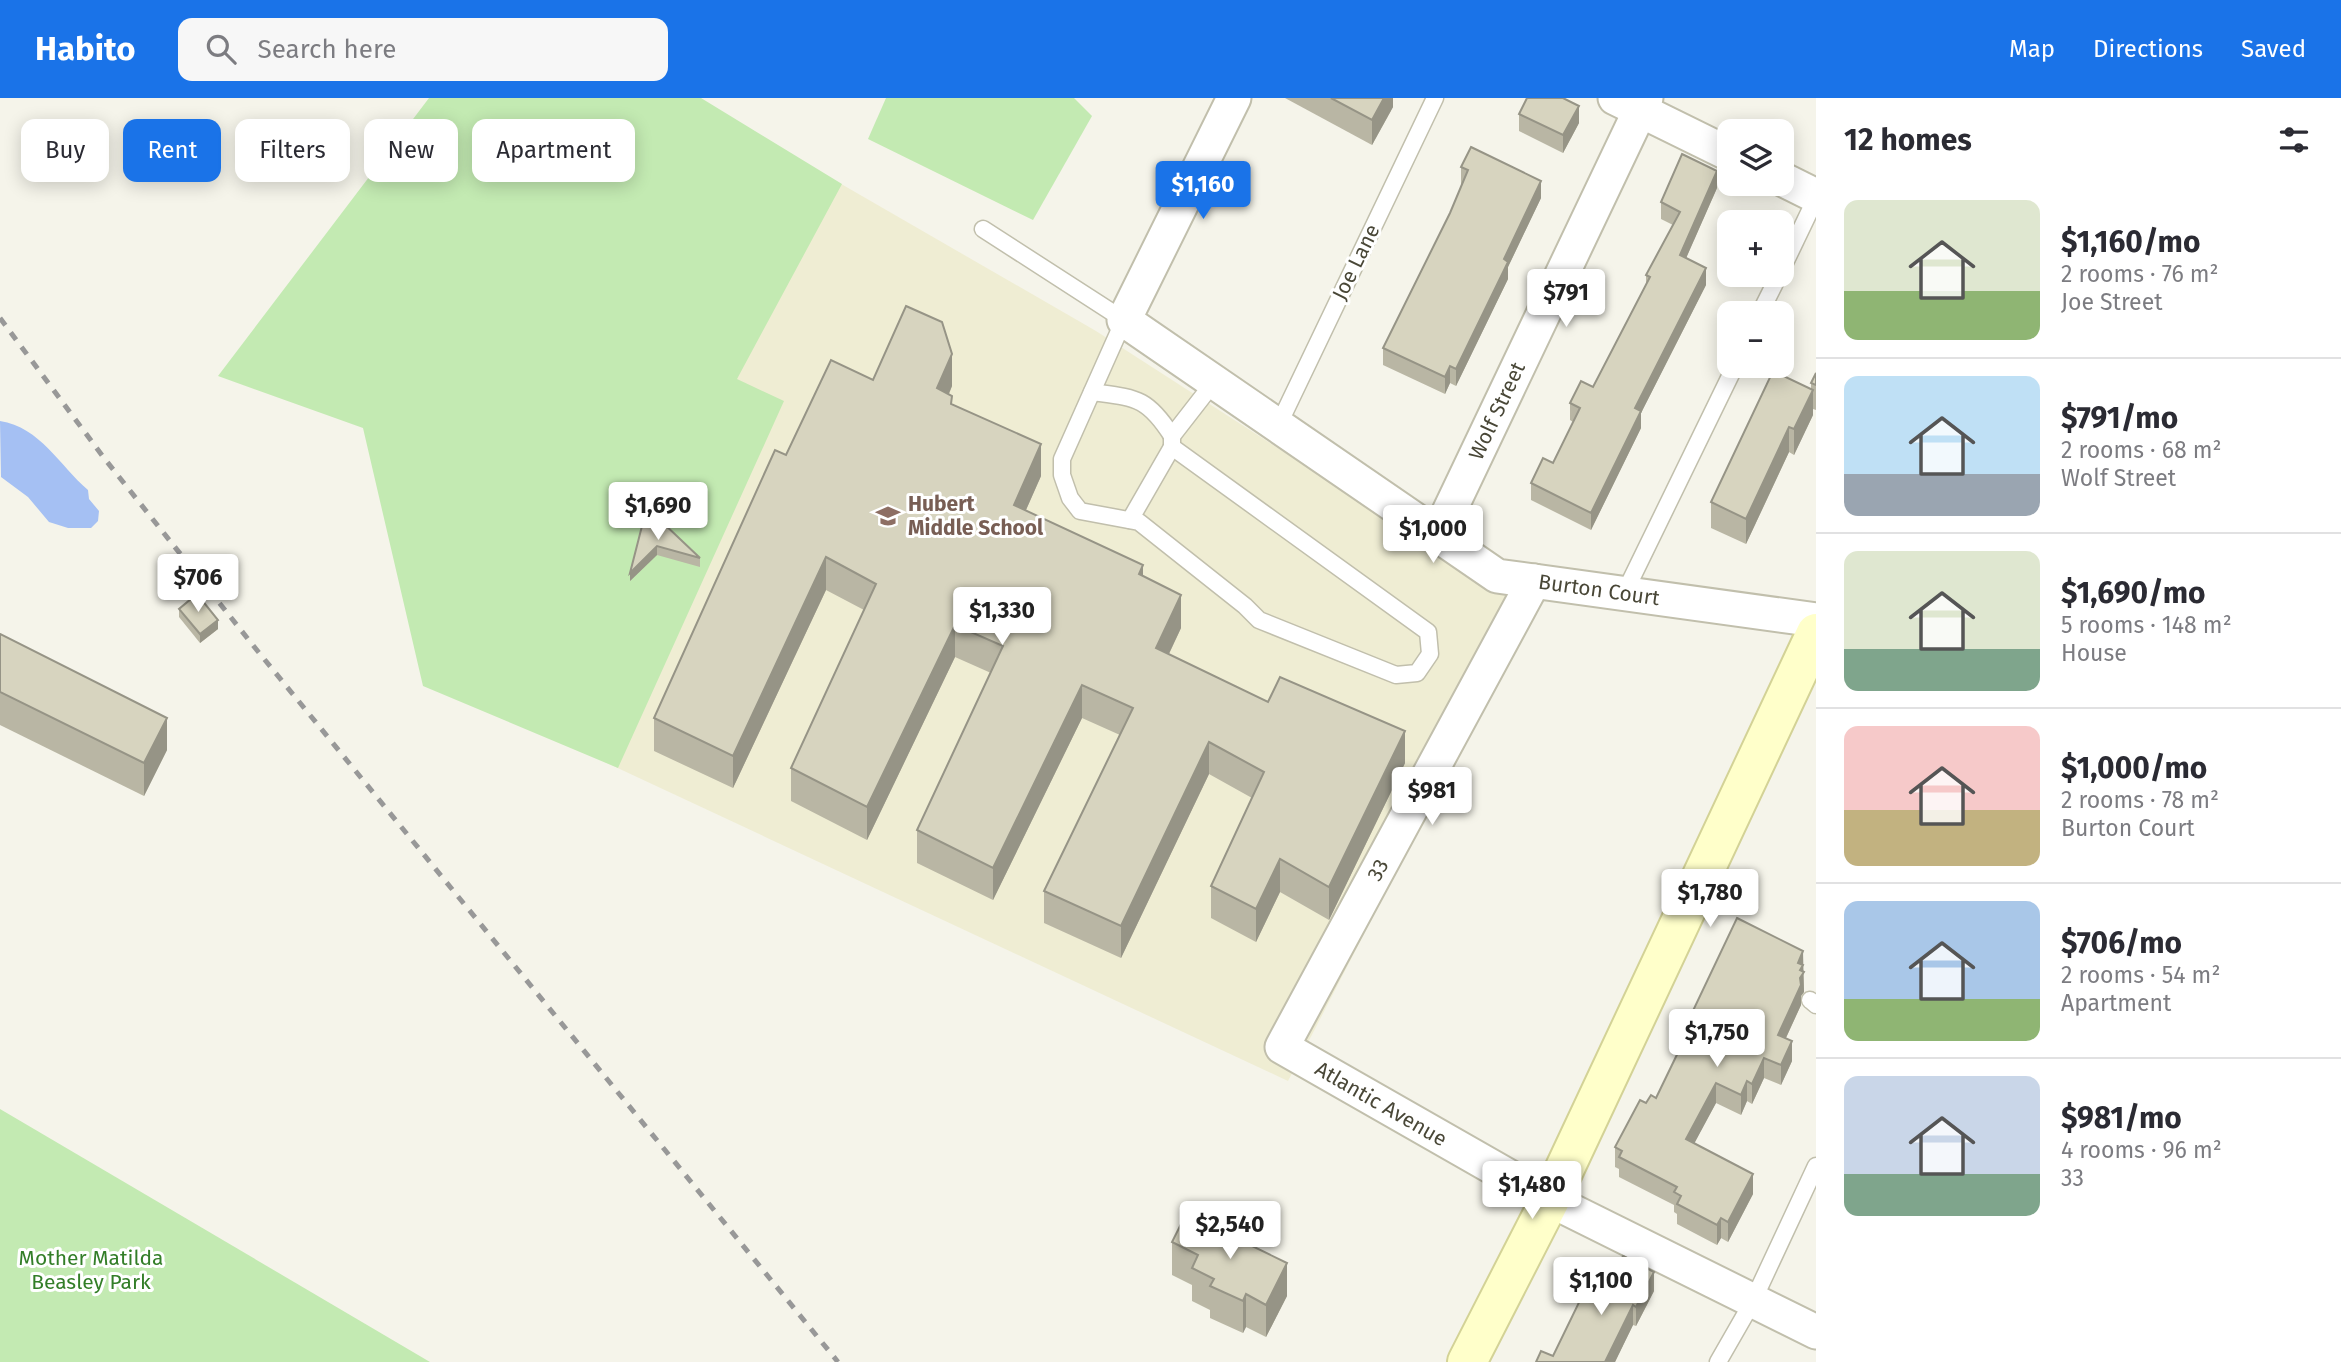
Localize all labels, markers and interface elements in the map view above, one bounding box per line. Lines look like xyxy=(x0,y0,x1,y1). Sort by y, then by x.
search box xyxy=(178,18,668,81)
text: Habito xyxy=(35,29,136,69)
icon: search xyxy=(202,30,240,68)
text: Search here xyxy=(258,34,396,65)
text: Map xyxy=(2009,35,2055,63)
text: Directions xyxy=(2093,35,2203,63)
text: Saved xyxy=(2241,35,2306,63)
chip: Buy xyxy=(21,119,109,182)
chip: Rent xyxy=(123,119,221,182)
chip: Filters xyxy=(235,119,350,182)
chip: New xyxy=(364,119,458,182)
chip: Apartment xyxy=(472,119,635,182)
map controls xyxy=(1717,119,1794,378)
button: layers xyxy=(1717,119,1794,196)
icon: filters xyxy=(2275,121,2313,159)
text: 12 homes xyxy=(1844,122,1972,158)
pin: $1,160 xyxy=(1146,162,1260,221)
text: $1,160 xyxy=(1172,170,1234,198)
button: + xyxy=(1717,210,1794,287)
street label: Joe Lane xyxy=(1327,220,1385,304)
text: $1,160/mo xyxy=(2061,224,2200,260)
icon: home xyxy=(1900,228,1984,312)
text: 2 rooms · 76 m² xyxy=(2061,260,2219,288)
pin: $791 xyxy=(1525,270,1607,329)
text: $791 xyxy=(1543,278,1589,306)
text: Joe Street xyxy=(2061,288,2162,316)
button: − xyxy=(1717,301,1794,378)
street label: Wolf Street xyxy=(1463,357,1531,464)
text: $791/mo xyxy=(2061,400,2178,436)
icon: home xyxy=(1900,404,1984,488)
text: 2 rooms · 68 m² xyxy=(2061,436,2222,464)
text: Wolf Street xyxy=(2061,464,2176,492)
pin: $1,690 xyxy=(601,482,715,542)
text: $1,690 xyxy=(625,491,691,519)
place label: Hubert Middle School xyxy=(908,491,1044,541)
school or university icon: Hubert Middle School xyxy=(874,502,902,530)
pin: $1,000 xyxy=(1376,505,1490,565)
text: $1,000 xyxy=(1399,514,1467,542)
pin: $706 xyxy=(157,554,239,614)
text: $706 xyxy=(173,563,223,591)
street label: Burton Court xyxy=(1537,569,1662,611)
text: $1,690/mo xyxy=(2061,575,2206,611)
icon: home xyxy=(1900,579,1984,663)
pin: $1,330 xyxy=(945,588,1059,647)
text: $1,330 xyxy=(969,596,1035,624)
text: 5 rooms · 148 m² xyxy=(2061,611,2232,639)
text: House xyxy=(2061,639,2127,667)
text: $1,000/mo xyxy=(2061,750,2207,786)
icon: home xyxy=(1900,754,1984,838)
pin: $981 xyxy=(1391,768,1473,827)
text: $981 xyxy=(1408,776,1456,804)
text: 2 rooms · 78 m² xyxy=(2061,786,2219,814)
text: Burton Court xyxy=(2061,814,2195,842)
street label: 33 xyxy=(1362,855,1394,885)
pin: $1,780 xyxy=(1653,870,1767,929)
text: $1,780 xyxy=(1677,878,1743,906)
text: $706/mo xyxy=(2061,925,2182,961)
icon: home xyxy=(1900,929,1984,1013)
text: 2 rooms · 54 m² xyxy=(2061,961,2220,989)
text: Apartment xyxy=(2061,989,2171,1017)
pin: $1,750 xyxy=(1660,1010,1774,1069)
text: $1,750 xyxy=(1685,1018,1749,1046)
street label: Atlantic Avenue xyxy=(1310,1056,1452,1152)
text: $981/mo xyxy=(2061,1100,2182,1136)
icon: home xyxy=(1900,1104,1984,1188)
text: 4 rooms · 96 m² xyxy=(2061,1136,2222,1164)
pin: $1,480 xyxy=(1475,1162,1589,1221)
text: 33 xyxy=(2061,1164,2084,1192)
text: $1,480 xyxy=(1498,1170,1566,1198)
pin: $2,540 xyxy=(1173,1202,1287,1261)
text: $2,540 xyxy=(1196,1210,1264,1238)
park label: Mother Matilda Beasley Park xyxy=(19,1245,163,1295)
pin: $1,100 xyxy=(1544,1258,1658,1317)
text: $1,100 xyxy=(1569,1266,1633,1294)

